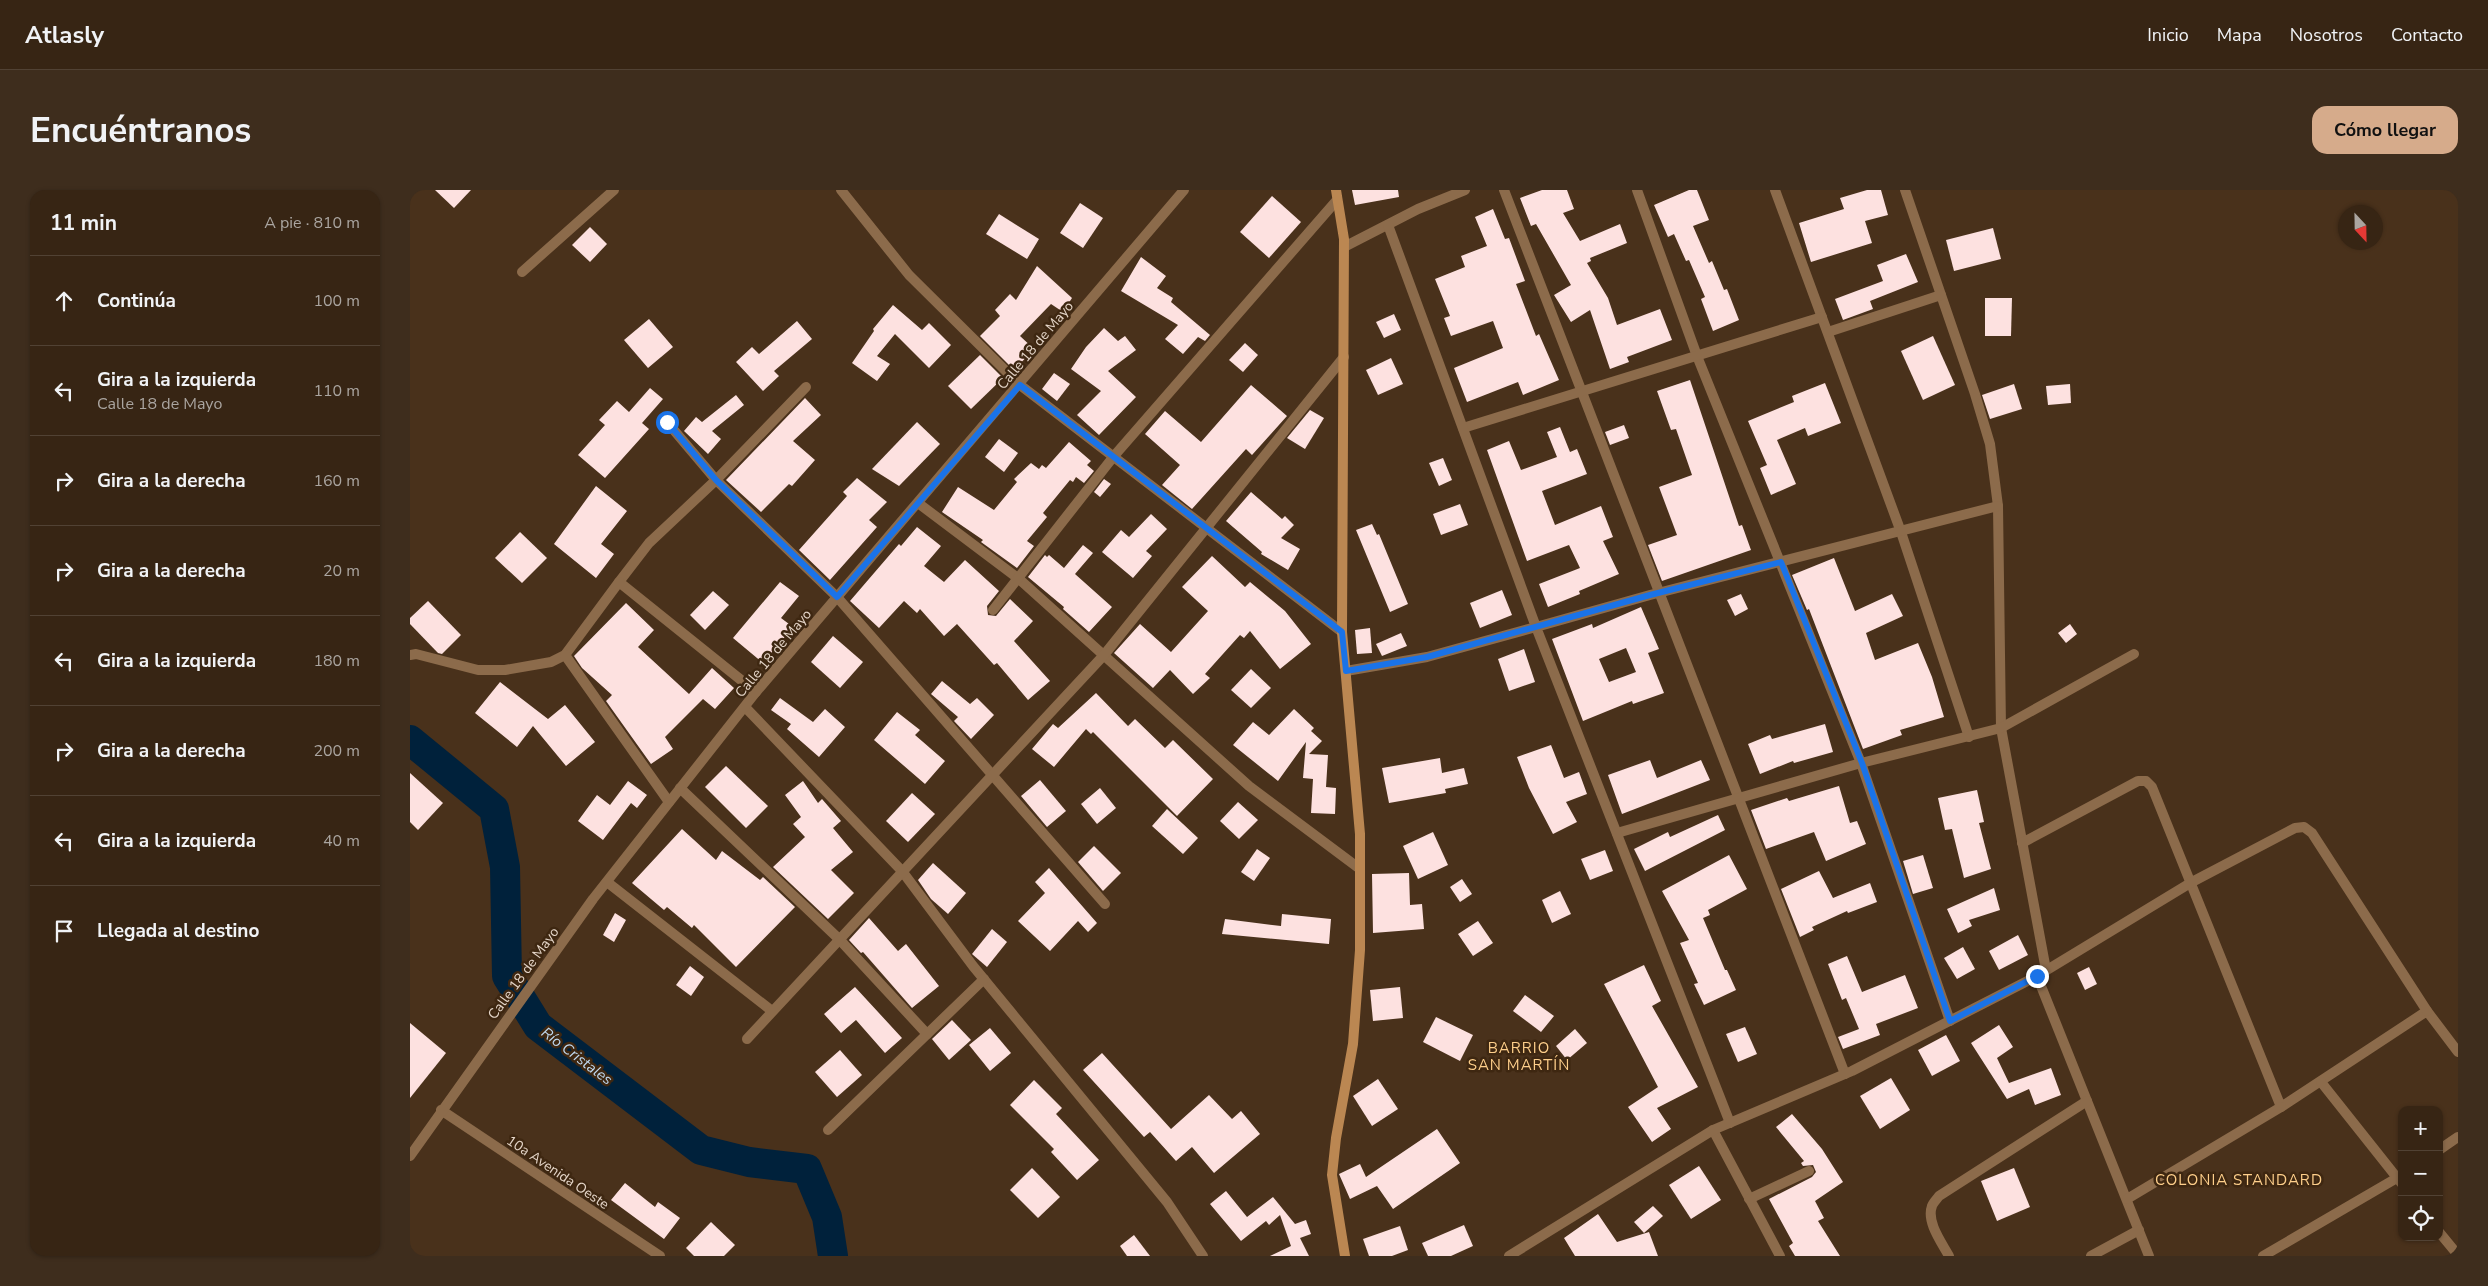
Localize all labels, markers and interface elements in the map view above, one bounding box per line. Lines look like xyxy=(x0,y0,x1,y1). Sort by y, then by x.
text: Atlasly xyxy=(25,19,104,51)
text: Inicio xyxy=(2147,23,2189,47)
text: Mapa xyxy=(2217,23,2262,47)
text: Nosotros xyxy=(2290,23,2363,47)
text: Contacto xyxy=(2391,23,2463,47)
button: Cómo llegar xyxy=(2312,106,2458,154)
text: Encuéntranos xyxy=(30,107,251,154)
north arrow xyxy=(2338,205,2383,250)
text: 11 min xyxy=(50,209,117,237)
text: A pie · 810 m xyxy=(264,212,360,234)
icon: ahead xyxy=(50,287,78,315)
text: Continúa xyxy=(97,288,176,314)
text: 100 m xyxy=(313,290,360,312)
street label: Calle 18 de Mayo xyxy=(993,297,1078,393)
text: Gira a la izquierda xyxy=(97,367,256,393)
icon: left xyxy=(50,377,78,405)
text: 110 m xyxy=(313,380,360,402)
text: Calle 18 de Mayo xyxy=(97,393,222,415)
route start xyxy=(656,411,679,434)
icon: right xyxy=(50,467,78,495)
text: Gira a la derecha xyxy=(97,468,246,494)
text: 160 m xyxy=(313,470,360,492)
icon: right xyxy=(50,557,78,585)
text: Gira a la derecha xyxy=(97,558,246,584)
text: 20 m xyxy=(323,560,360,582)
street label: Calle 18 de Mayo xyxy=(731,605,816,701)
icon: left xyxy=(50,647,78,675)
text: Gira a la izquierda xyxy=(97,648,256,674)
text: 180 m xyxy=(313,650,360,672)
icon: right xyxy=(50,737,78,765)
text: Gira a la derecha xyxy=(97,738,246,764)
text: 200 m xyxy=(313,740,360,762)
icon: left xyxy=(50,827,78,855)
text: Gira a la izquierda xyxy=(97,828,256,854)
text: 40 m xyxy=(323,830,360,852)
icon: arrive xyxy=(50,917,78,945)
text: Llegada al destino xyxy=(97,918,259,944)
street label: Calle 18 de Mayo xyxy=(483,923,563,1023)
route end xyxy=(2026,965,2049,988)
water label: Río Cristales xyxy=(537,1023,617,1089)
district label: BARRIO SAN MARTÍN xyxy=(1468,1038,1570,1075)
map controls xyxy=(2398,1106,2443,1241)
button: + xyxy=(2398,1106,2443,1151)
street label: 10a Avenida Oeste xyxy=(503,1131,613,1214)
button: − xyxy=(2398,1151,2443,1196)
district label: COLONIA STANDARD xyxy=(2155,1170,2323,1190)
button: locate xyxy=(2398,1196,2443,1241)

